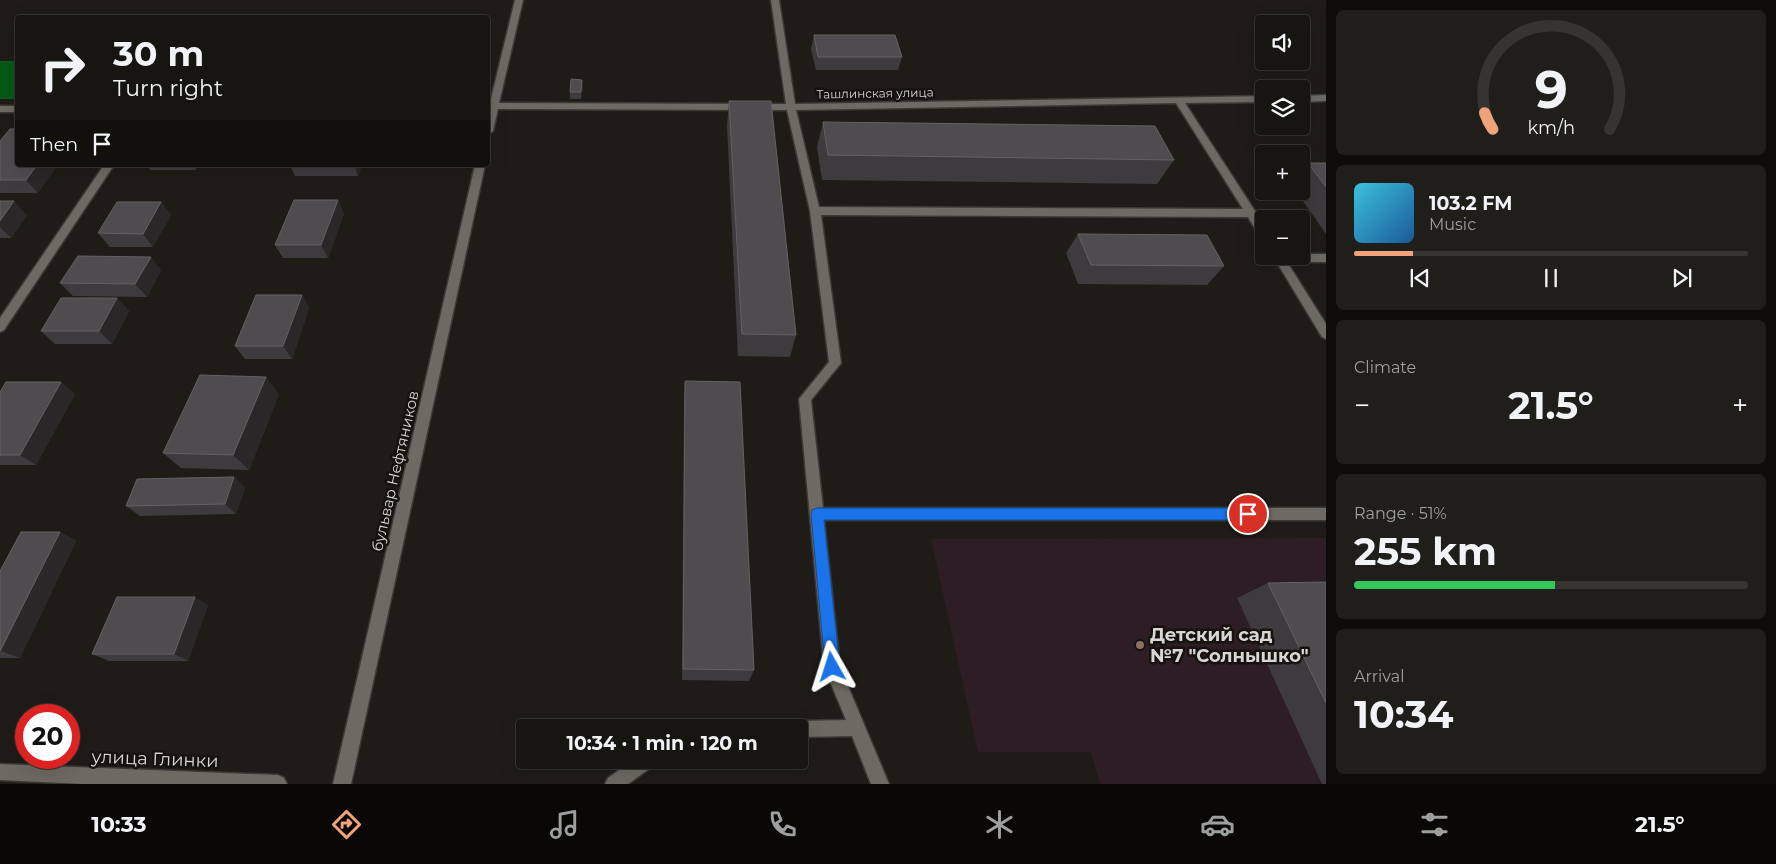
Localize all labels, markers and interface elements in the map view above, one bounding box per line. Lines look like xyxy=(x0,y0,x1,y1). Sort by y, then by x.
map controls xyxy=(1255,15,1310,265)
button: sound xyxy=(1255,15,1310,70)
text: 30 m xyxy=(113,32,204,75)
icon: right xyxy=(30,35,95,100)
text: 9 xyxy=(1534,58,1568,121)
text: Turn right xyxy=(113,75,223,102)
button: layers xyxy=(1255,80,1310,135)
street label: Ташлинская улица xyxy=(816,84,934,102)
text: km/h xyxy=(1527,117,1575,138)
icon: arrive xyxy=(88,130,116,158)
text: Then xyxy=(30,133,78,156)
button: + xyxy=(1255,145,1310,200)
text: 103.2 FM xyxy=(1429,192,1512,215)
button: − xyxy=(1255,210,1310,265)
text: Music xyxy=(1429,215,1476,234)
icon: previous xyxy=(1406,264,1434,292)
icon: pause xyxy=(1537,264,1565,292)
icon: next xyxy=(1668,264,1696,292)
text: Climate xyxy=(1354,358,1416,377)
text: 21.5° xyxy=(1508,382,1594,429)
text: − xyxy=(1354,388,1370,422)
text: + xyxy=(1732,388,1748,422)
street label: бульвар Нефтяников xyxy=(367,389,423,553)
pin xyxy=(1227,493,1269,535)
icon: arrive xyxy=(1234,500,1262,528)
text: Range · 51% xyxy=(1354,504,1447,523)
text: 255 km xyxy=(1354,528,1497,575)
place label: Детский сад №7 "Солнышко" xyxy=(1150,624,1309,667)
marker: Детский сад №7 "Солнышко" xyxy=(1134,639,1146,651)
position arrow xyxy=(805,640,857,692)
text: Arrival xyxy=(1354,667,1404,686)
text: 10:34 xyxy=(1354,691,1453,738)
speed limit sign: 20 xyxy=(15,704,80,769)
text: 10:34 · 1 min · 120 m xyxy=(566,732,758,755)
street label: улица Глинки xyxy=(90,746,219,772)
icon: directions xyxy=(329,807,364,842)
icon: music xyxy=(547,807,582,842)
icon: phone xyxy=(765,807,800,842)
icon: climate xyxy=(982,807,1017,842)
icon: car xyxy=(1200,807,1235,842)
icon: filters xyxy=(1417,807,1452,842)
text: 10:33 xyxy=(91,811,147,838)
text: 21.5° xyxy=(1635,811,1685,838)

